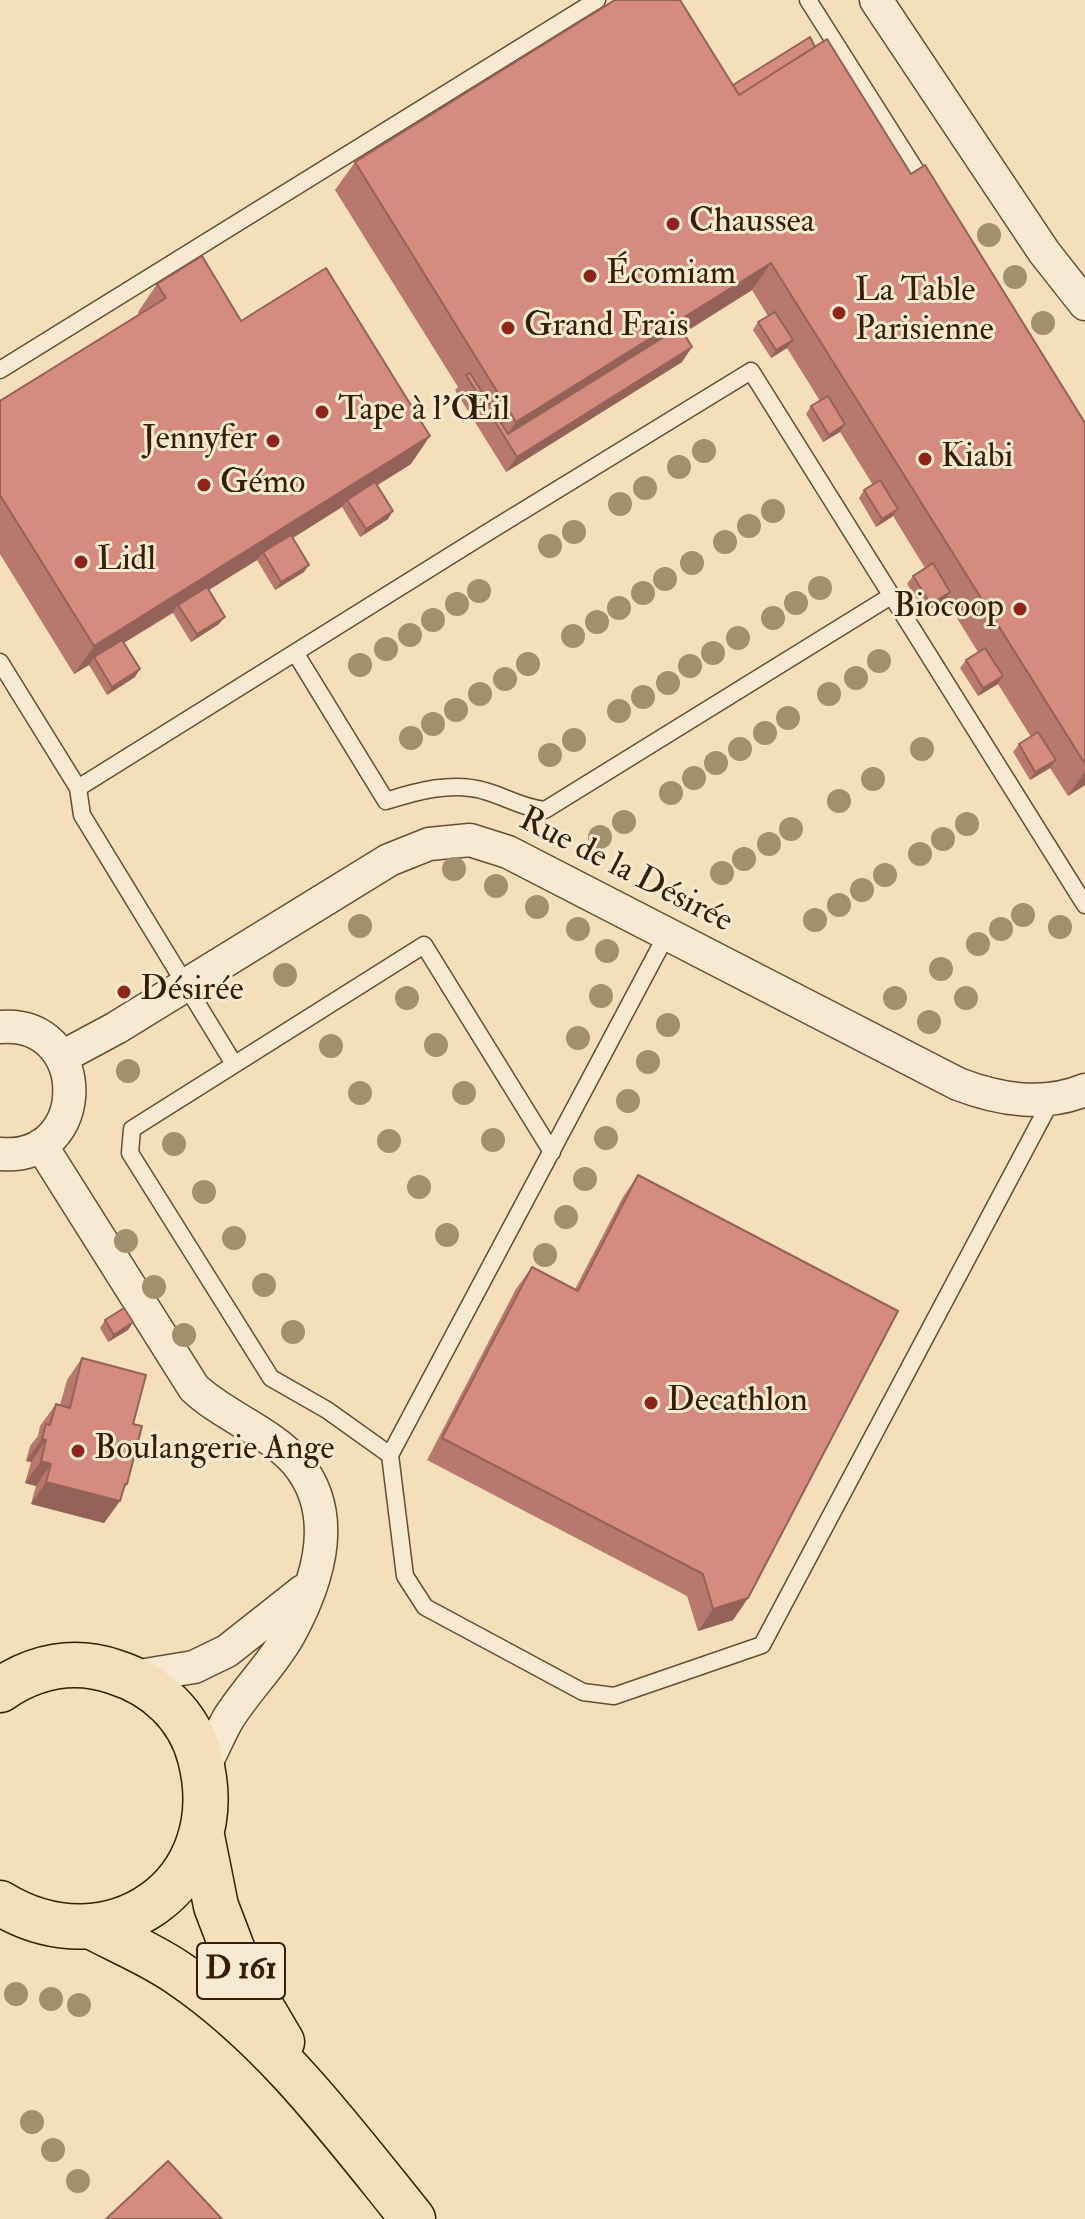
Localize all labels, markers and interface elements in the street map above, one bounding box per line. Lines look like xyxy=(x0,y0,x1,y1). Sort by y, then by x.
place label: Chaussea xyxy=(689,204,815,244)
marker: Chaussea xyxy=(664,215,682,233)
place label: Écomiam xyxy=(606,256,736,296)
marker: Écomiam xyxy=(581,267,599,285)
place label: La Table Parisienne xyxy=(855,273,994,352)
marker: La Table Parisienne xyxy=(830,304,848,322)
place label: Grand Frais xyxy=(524,308,688,348)
marker: Grand Frais xyxy=(499,319,517,337)
place label: Tape à l'Œil xyxy=(338,392,510,432)
marker: Tape à l'Œil xyxy=(313,403,331,421)
place label: Jennyfer xyxy=(142,421,257,461)
marker: Jennyfer xyxy=(264,432,282,450)
place label: Kiabi xyxy=(941,439,1013,479)
marker: Kiabi xyxy=(916,450,934,468)
place label: Gémo xyxy=(220,465,305,505)
marker: Gémo xyxy=(195,476,213,494)
place label: Lidl xyxy=(97,542,156,582)
marker: Lidl xyxy=(72,553,90,571)
place label: Biocoop xyxy=(893,589,1004,629)
marker: Biocoop xyxy=(1011,600,1029,618)
street label: Rue de la Désirée xyxy=(511,801,739,943)
place label: Désirée xyxy=(140,972,244,1012)
marker: Désirée xyxy=(115,983,133,1001)
place label: Decathlon xyxy=(667,1383,808,1423)
marker: Decathlon xyxy=(642,1394,660,1412)
place label: Boulangerie Ange xyxy=(94,1431,334,1471)
marker: Boulangerie Ange xyxy=(69,1442,87,1460)
road number: D 161 xyxy=(197,1943,285,1999)

